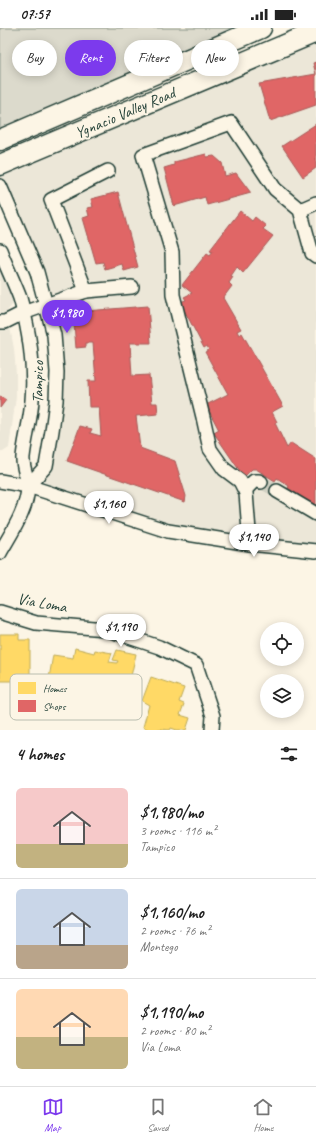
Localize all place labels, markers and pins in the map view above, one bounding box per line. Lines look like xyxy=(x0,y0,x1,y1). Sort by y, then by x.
pin: $1,980 xyxy=(34,300,100,334)
pin: $1,160 xyxy=(76,491,142,525)
pin: $1,140 xyxy=(221,524,287,558)
pin: $1,190 xyxy=(88,614,154,648)

